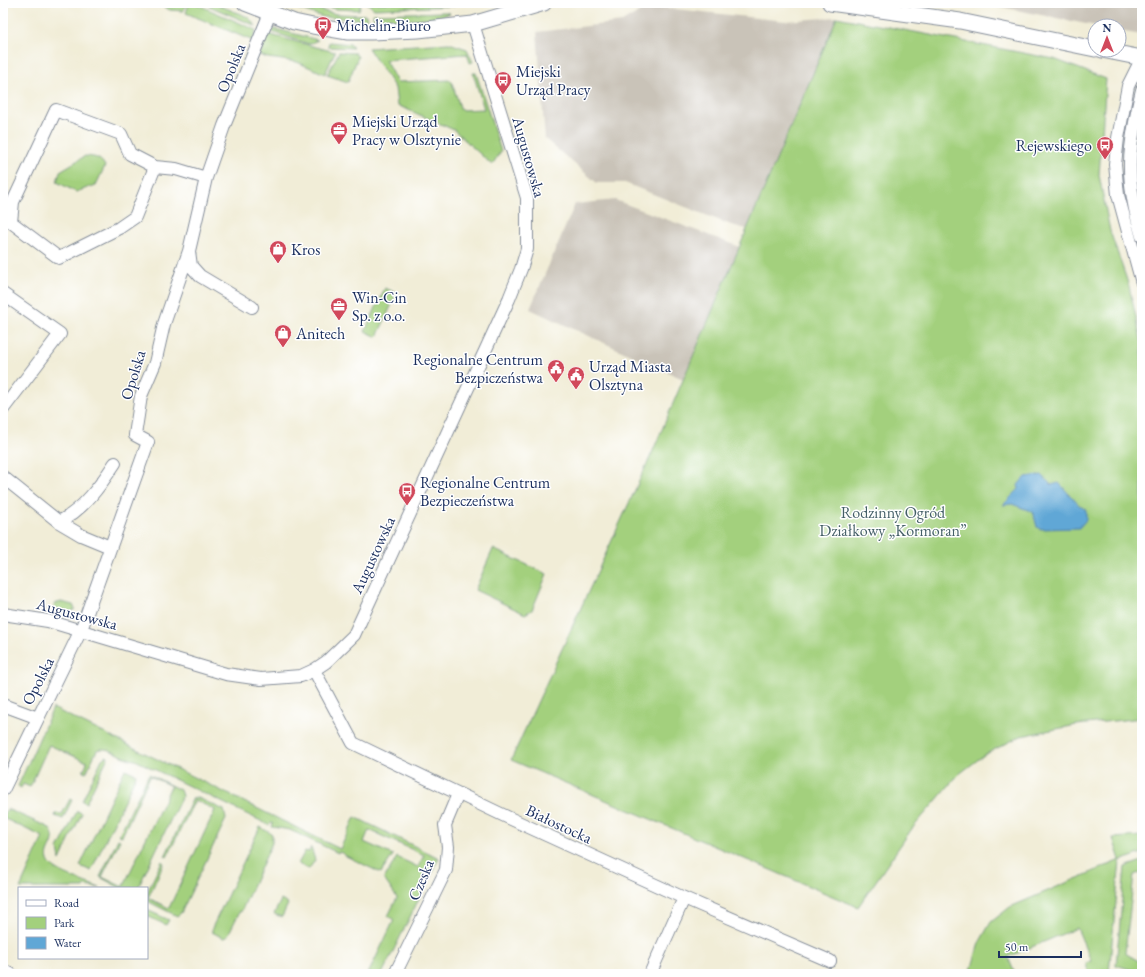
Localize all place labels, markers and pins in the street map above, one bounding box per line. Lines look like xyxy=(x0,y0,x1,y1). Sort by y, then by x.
bus stop icon: Michelin-Biuro xyxy=(313,15,333,40)
place label: Michelin-Biuro xyxy=(336,15,431,36)
place label: Miejski Urząd Pracy xyxy=(516,61,592,100)
bus stop icon: Miejski Urząd Pracy xyxy=(493,70,513,95)
place label: Miejski Urząd Pracy w Olsztynie xyxy=(352,111,461,150)
office icon: Miejski Urząd Pracy w Olsztynie xyxy=(329,120,349,145)
place label: Rejewskiego xyxy=(1016,135,1092,156)
bus stop icon: Rejewskiego xyxy=(1095,135,1115,160)
shop icon: Kros xyxy=(268,239,288,264)
place label: Kros xyxy=(291,239,320,260)
place label: Win-Cin Sp. z o.o. xyxy=(352,287,407,326)
office icon: Win-Cin Sp. z o.o. xyxy=(329,296,349,321)
shop icon: Anitech xyxy=(273,323,293,348)
place label: Anitech xyxy=(295,323,345,344)
place label: Regionalne Centrum Bezpiczeństwa xyxy=(413,349,544,388)
place label: Urząd Miasta Olsztyna xyxy=(589,356,672,395)
public building icon: Regionalne Centrum Bezpiczeństwa xyxy=(546,358,566,383)
public building icon: Urząd Miasta Olsztyna xyxy=(566,365,586,390)
place label: Regionalne Centrum Bezpieczeństwa xyxy=(420,472,551,511)
bus stop icon: Regionalne Centrum Bezpieczeństwa xyxy=(397,481,417,506)

